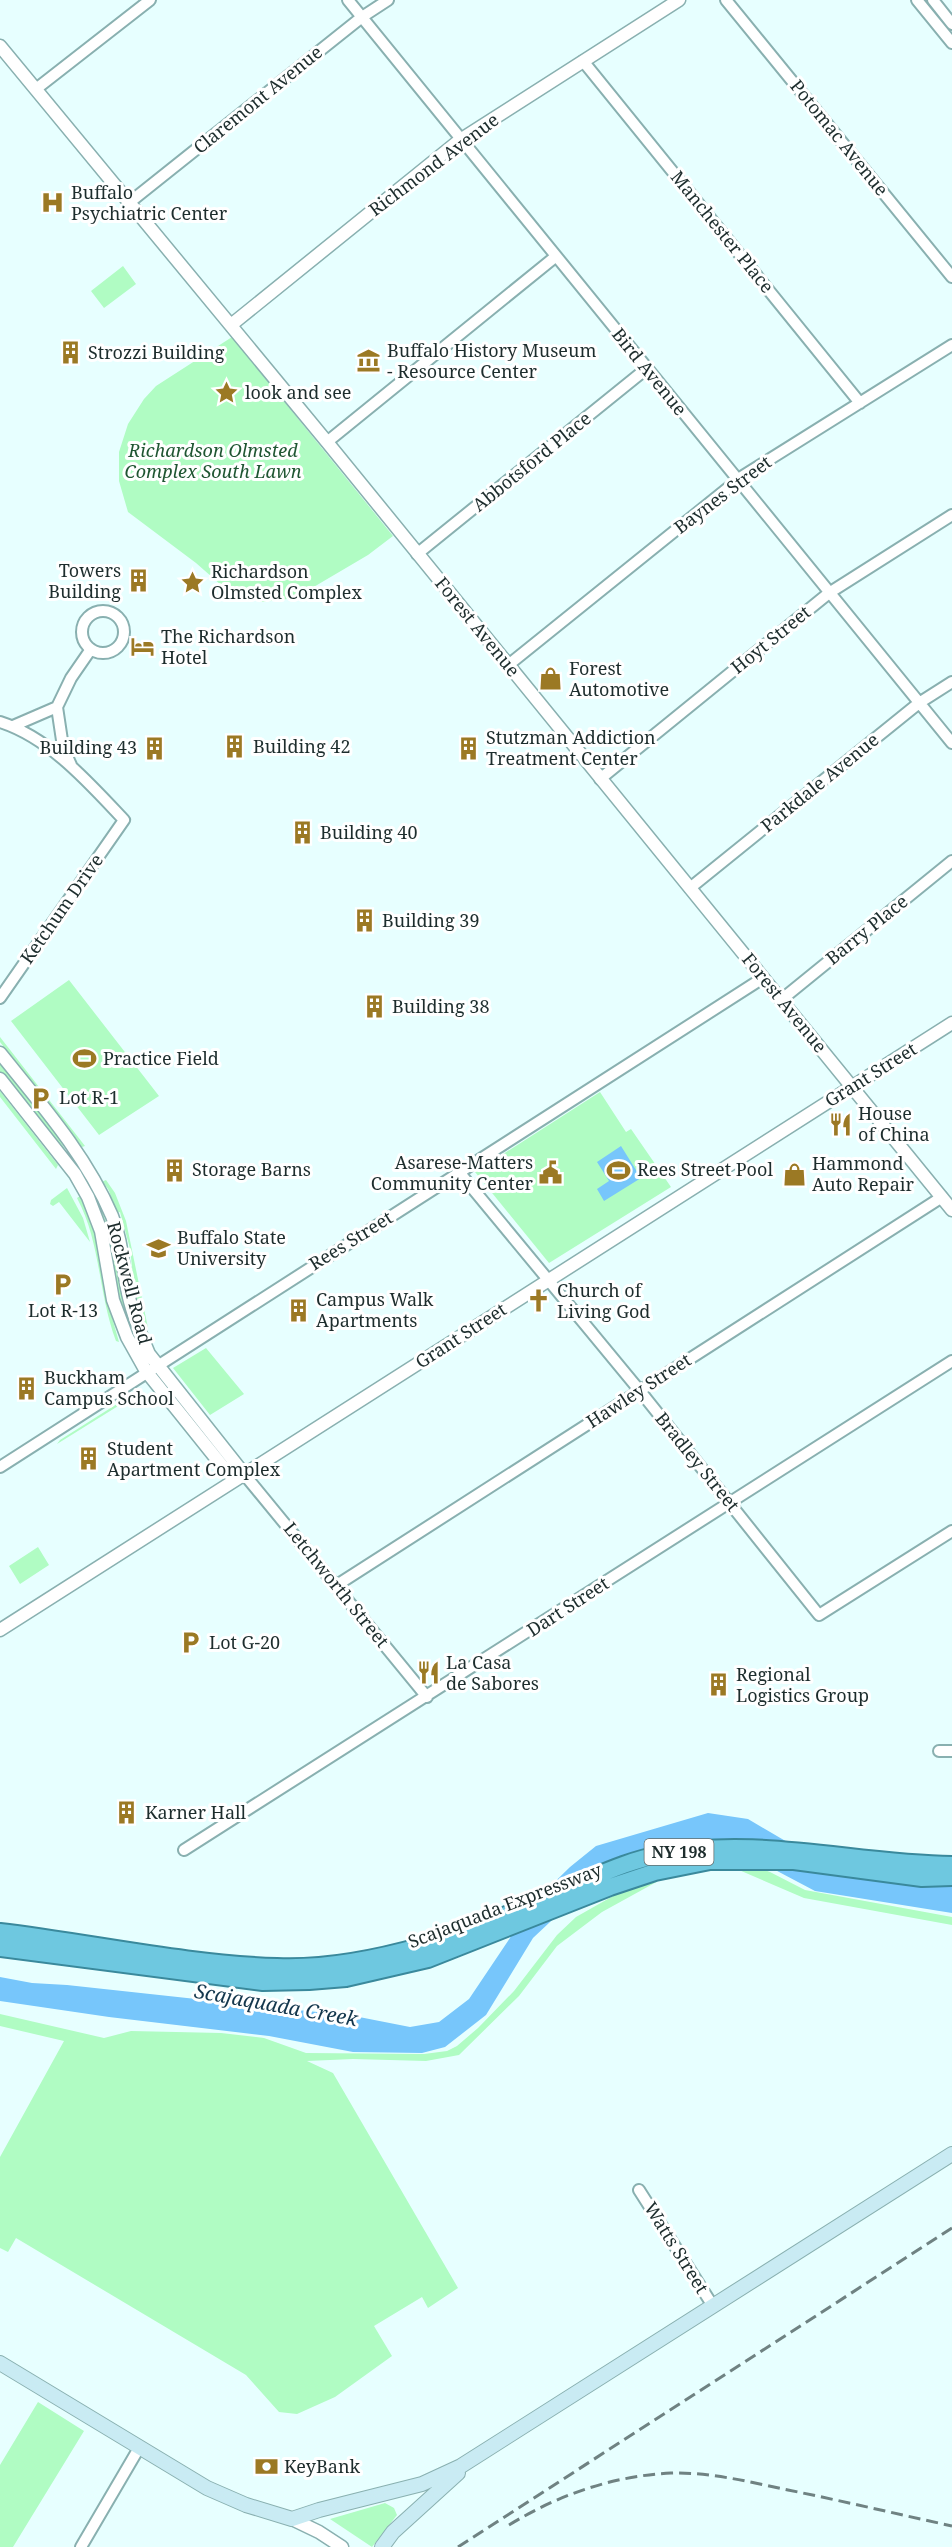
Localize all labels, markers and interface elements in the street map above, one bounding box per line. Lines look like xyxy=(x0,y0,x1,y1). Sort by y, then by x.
street label: Claremont Avenue xyxy=(188,40,327,159)
street label: Potomac Avenue xyxy=(785,74,894,200)
street label: Richmond Avenue xyxy=(364,107,503,221)
street label: Manchester Place xyxy=(666,165,780,298)
place label: Buffalo Psychiatric Center xyxy=(71,180,228,225)
hospital icon: Buffalo Psychiatric Center xyxy=(40,190,66,216)
street label: Bird Avenue xyxy=(607,323,692,420)
place label: Buffalo History Museum - Resource Center xyxy=(387,338,596,383)
building icon: Strozzi Building xyxy=(57,340,83,366)
place label: Strozzi Building xyxy=(88,340,225,364)
museum icon: Buffalo History Museum - Resource Center xyxy=(356,348,382,374)
place icon: look and see xyxy=(214,380,240,406)
place label: look and see xyxy=(245,380,351,404)
street label: Abbotsford Place xyxy=(467,406,596,516)
park label: Richardson Olmsted Complex South Lawn xyxy=(124,438,302,483)
street label: Baynes Street xyxy=(669,450,776,539)
place label: Towers Building xyxy=(48,558,121,603)
place label: Richardson Olmsted Complex xyxy=(211,559,362,604)
building icon: Towers Building xyxy=(126,568,152,594)
place icon: Richardson Olmsted Complex xyxy=(180,569,206,595)
street label: Forest Avenue xyxy=(430,571,525,681)
street label: Hoyt Street xyxy=(726,600,815,679)
place label: The Richardson Hotel xyxy=(161,624,296,669)
hotel icon: The Richardson Hotel xyxy=(130,634,156,660)
place label: Forest Automotive xyxy=(569,656,669,701)
shop icon: Forest Automotive xyxy=(538,666,564,692)
place label: Stutzman Addiction Treatment Center xyxy=(486,725,656,770)
street label: Parkdale Avenue xyxy=(755,727,883,837)
building icon: Building 42 xyxy=(222,734,248,760)
place label: Building 42 xyxy=(253,734,350,758)
place label: Building 43 xyxy=(40,735,137,759)
building icon: Building 43 xyxy=(142,735,168,761)
building icon: Stutzman Addiction Treatment Center xyxy=(455,735,481,761)
building icon: Building 40 xyxy=(289,820,315,846)
place label: Building 40 xyxy=(320,820,417,844)
street label: Ketchum Drive xyxy=(14,849,108,968)
street label: Barry Place xyxy=(820,889,912,970)
building icon: Building 39 xyxy=(351,908,377,934)
place label: Building 39 xyxy=(382,908,479,932)
street label: Forest Avenue xyxy=(737,947,832,1057)
building icon: Building 38 xyxy=(361,994,387,1020)
place label: Building 38 xyxy=(392,994,489,1018)
street label: Grant Street xyxy=(820,1036,921,1112)
sports icon: Practice Field xyxy=(72,1046,98,1072)
place label: Practice Field xyxy=(103,1046,219,1070)
parking icon: Lot R-1 xyxy=(28,1085,54,1111)
place label: Lot R-1 xyxy=(59,1085,119,1109)
place label: House of China xyxy=(858,1101,930,1146)
restaurant icon: House of China xyxy=(827,1111,853,1137)
place label: Asarese-Matters Community Center xyxy=(371,1150,534,1195)
place label: Hammond Auto Repair xyxy=(812,1151,915,1196)
building icon: Storage Barns xyxy=(161,1157,187,1183)
place label: Storage Barns xyxy=(192,1157,311,1181)
sports icon: Rees Street Pool xyxy=(606,1157,632,1183)
place label: Rees Street Pool xyxy=(637,1157,773,1181)
public building icon: Asarese-Matters Community Center xyxy=(538,1160,564,1186)
shop icon: Hammond Auto Repair xyxy=(781,1161,807,1187)
street label: Rees Street xyxy=(304,1205,397,1275)
street label: Rockwell Road xyxy=(102,1219,158,1347)
place label: Buffalo State University xyxy=(177,1225,286,1270)
school or university icon: Buffalo State University xyxy=(146,1235,172,1261)
parking icon: Lot R-13 xyxy=(50,1272,76,1298)
place label: Church of Living God xyxy=(557,1278,650,1323)
place label: Campus Walk Apartments xyxy=(316,1287,434,1332)
church icon: Church of Living God xyxy=(526,1288,552,1314)
building icon: Campus Walk Apartments xyxy=(285,1297,311,1323)
street label: Grant Street xyxy=(410,1297,511,1374)
place label: Lot R-13 xyxy=(28,1298,98,1322)
street label: Hawley Street xyxy=(582,1347,695,1433)
place label: Buckham Campus School xyxy=(44,1365,174,1410)
building icon: Buckham Campus School xyxy=(13,1375,39,1401)
street label: Bradley Street xyxy=(650,1407,745,1516)
place label: Student Apartment Complex xyxy=(107,1436,281,1481)
building icon: Student Apartment Complex xyxy=(76,1446,102,1472)
street label: Letchworth Street xyxy=(279,1517,395,1652)
street label: Dart Street xyxy=(522,1571,613,1642)
parking icon: Lot G-20 xyxy=(178,1630,204,1656)
place label: Lot G-20 xyxy=(209,1630,280,1654)
place label: La Casa de Sabores xyxy=(446,1650,539,1695)
restaurant icon: La Casa de Sabores xyxy=(415,1660,441,1686)
place label: Regional Logistics Group xyxy=(736,1662,869,1707)
building icon: Regional Logistics Group xyxy=(705,1672,731,1698)
building icon: Karner Hall xyxy=(114,1800,140,1826)
place label: Karner Hall xyxy=(145,1800,247,1824)
road number: NY 198 xyxy=(644,1839,714,1865)
street label: Scajaquada Expressway xyxy=(405,1857,606,1953)
water label: Scajaquada Creek xyxy=(192,1977,360,2032)
street label: Watts Street xyxy=(639,2197,714,2298)
bank icon: KeyBank xyxy=(253,2454,279,2480)
place label: KeyBank xyxy=(284,2454,361,2478)

